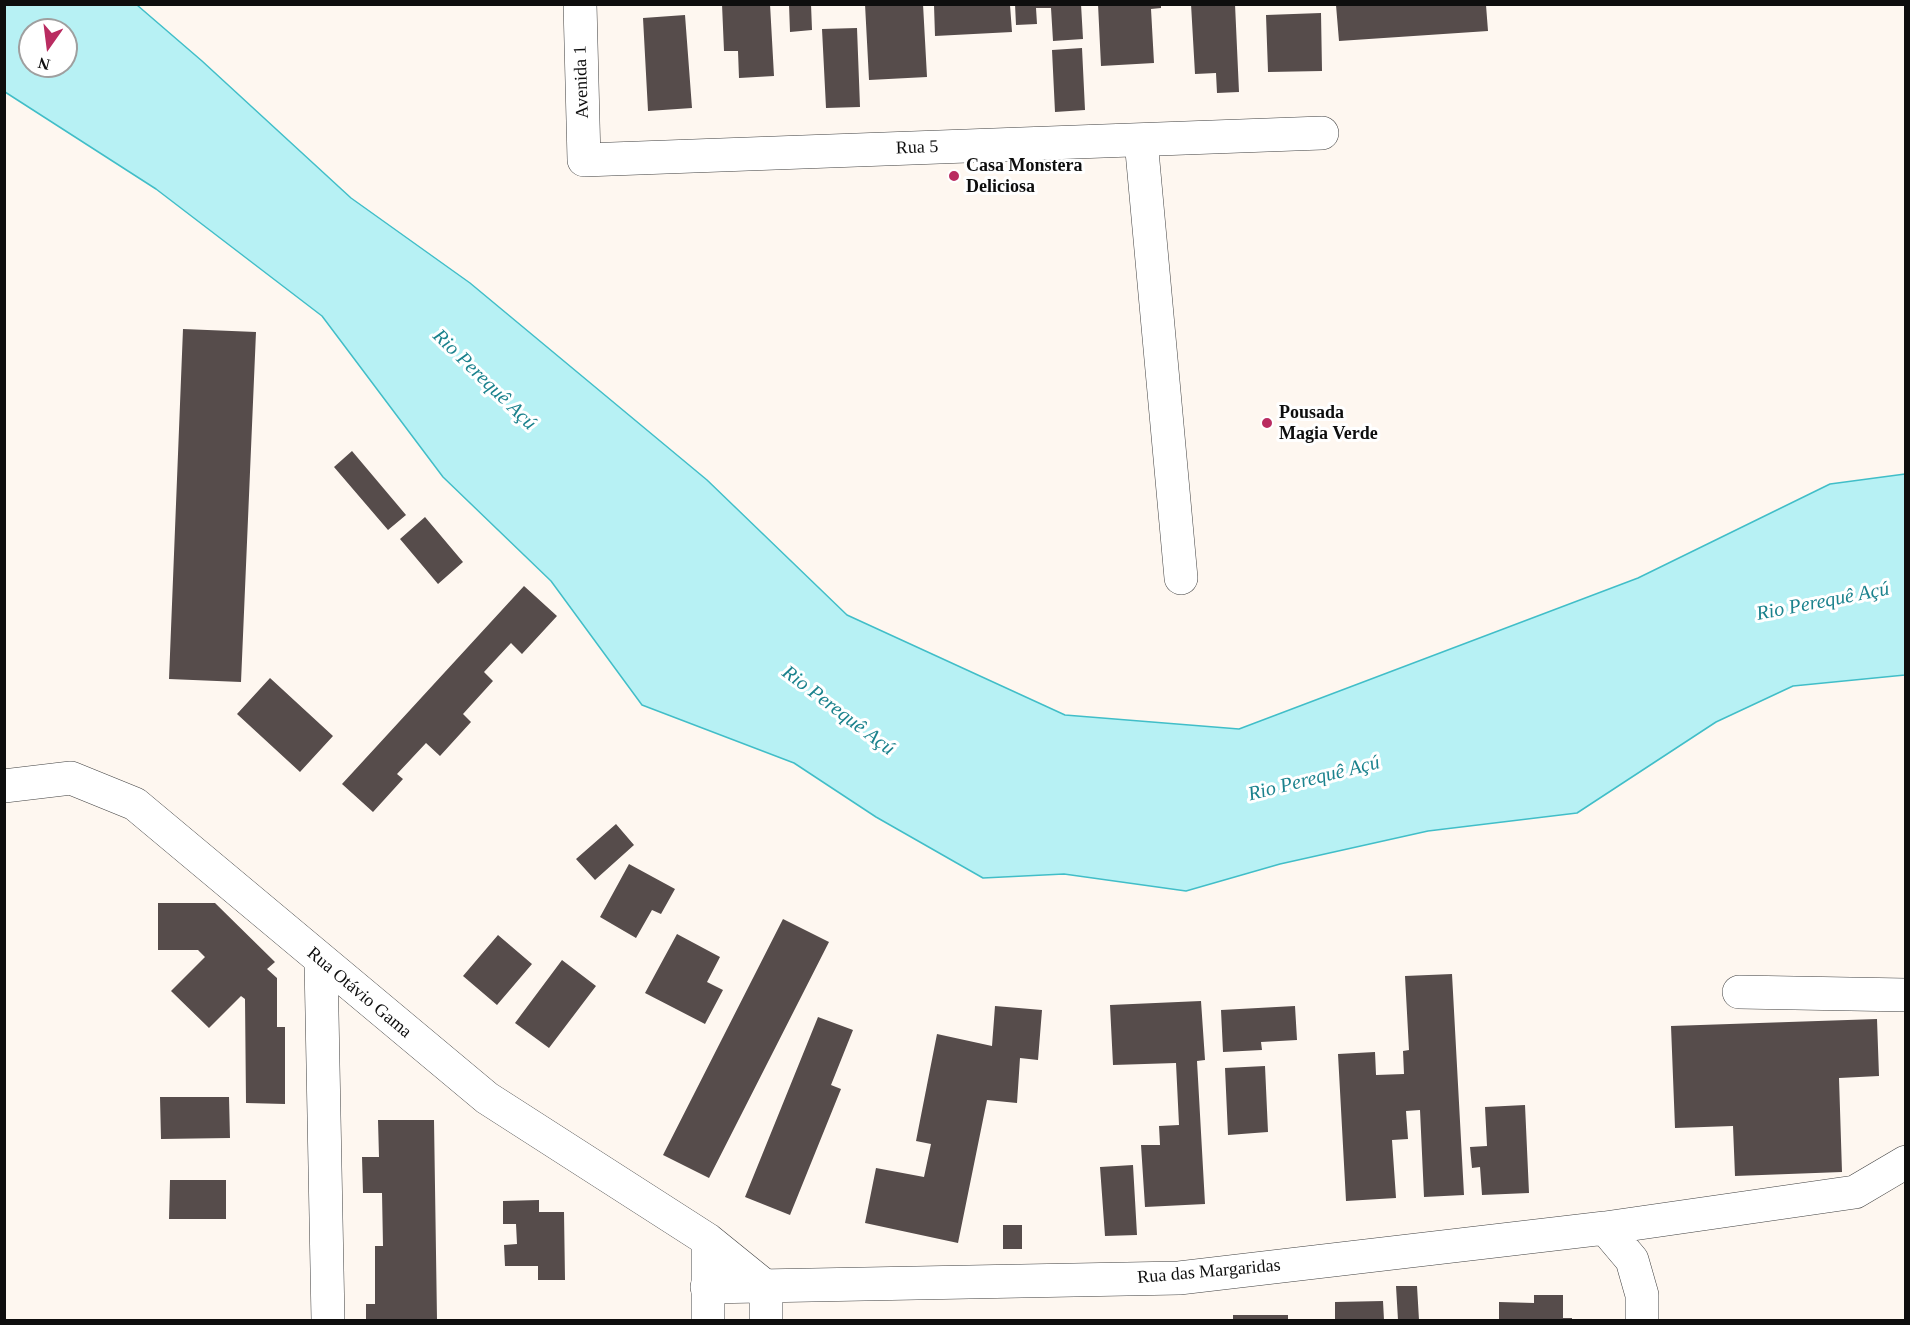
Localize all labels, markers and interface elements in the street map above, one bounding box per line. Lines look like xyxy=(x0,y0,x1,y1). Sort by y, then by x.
north arrow xyxy=(18,18,78,78)
street label: Avenida 1 xyxy=(570,45,594,119)
text: N xyxy=(36,54,52,74)
street label: Rua 5 xyxy=(895,136,939,160)
place label: Casa Monstera Deliciosa xyxy=(966,155,1082,198)
marker: Casa Monstera Deliciosa xyxy=(947,169,961,183)
water label: Rio Perequê Açú xyxy=(427,325,541,435)
place label: Pousada Magia Verde xyxy=(1279,402,1378,444)
marker: Pousada Magia Verde xyxy=(1260,416,1274,430)
water label: Rio Perequê Açú xyxy=(1755,577,1891,627)
water label: Rio Perequê Açú xyxy=(777,661,899,761)
water label: Rio Perequê Açú xyxy=(1246,751,1382,807)
street label: Rua Otávio Gama xyxy=(302,943,416,1043)
street label: Rua das Margaridas xyxy=(1137,1255,1281,1289)

